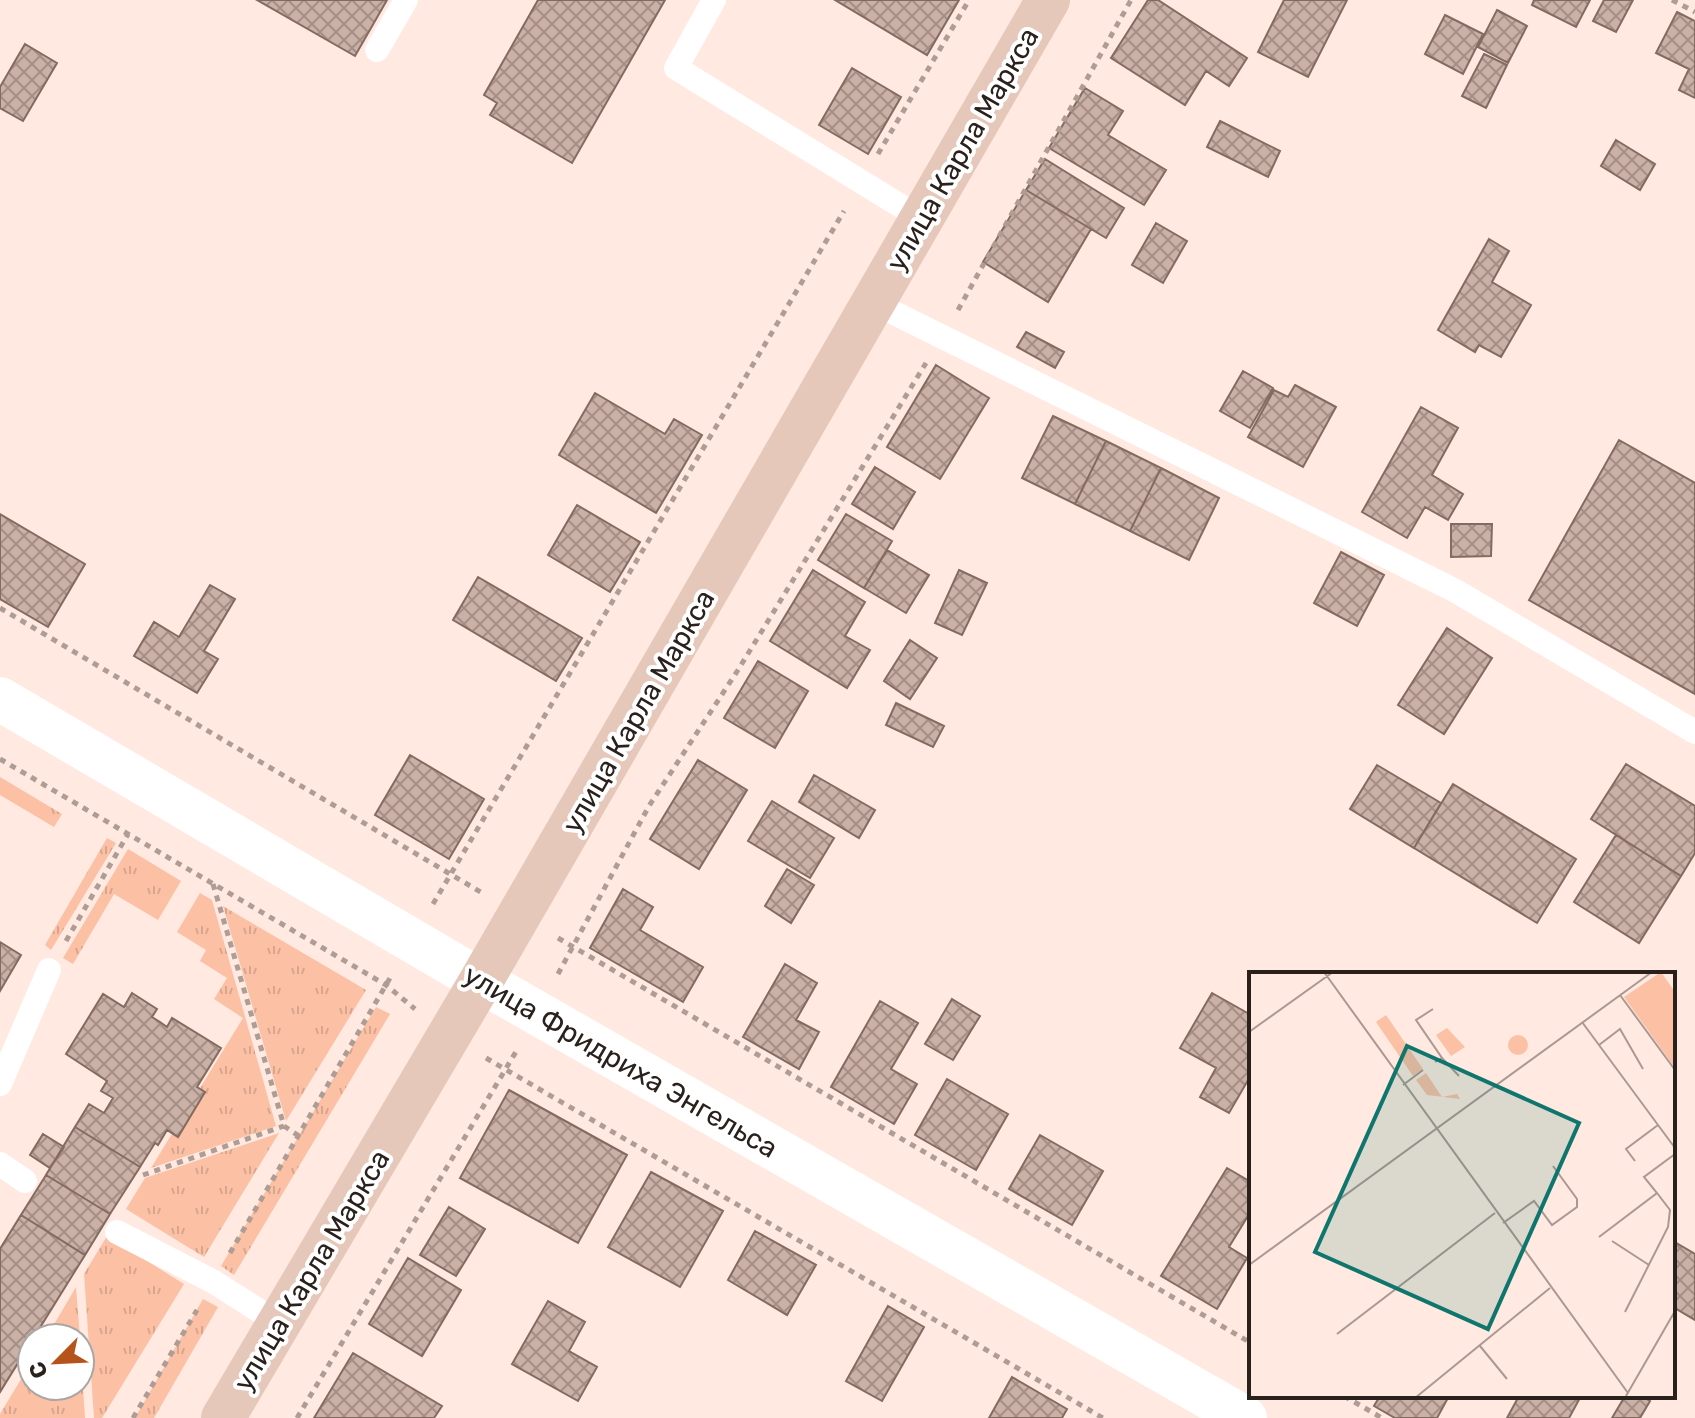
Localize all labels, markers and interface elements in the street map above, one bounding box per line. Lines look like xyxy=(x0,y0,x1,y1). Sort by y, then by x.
street label: улица Карла Маркса xyxy=(879,22,1046,277)
street label: улица Карла Маркса xyxy=(555,584,722,839)
street label: улица Фридриха Энгельса xyxy=(458,958,783,1165)
inset map xyxy=(1249,972,1675,1398)
street label: улица Карла Маркса xyxy=(226,1144,396,1397)
north arrow xyxy=(16,1322,96,1402)
text: С xyxy=(23,1357,54,1382)

